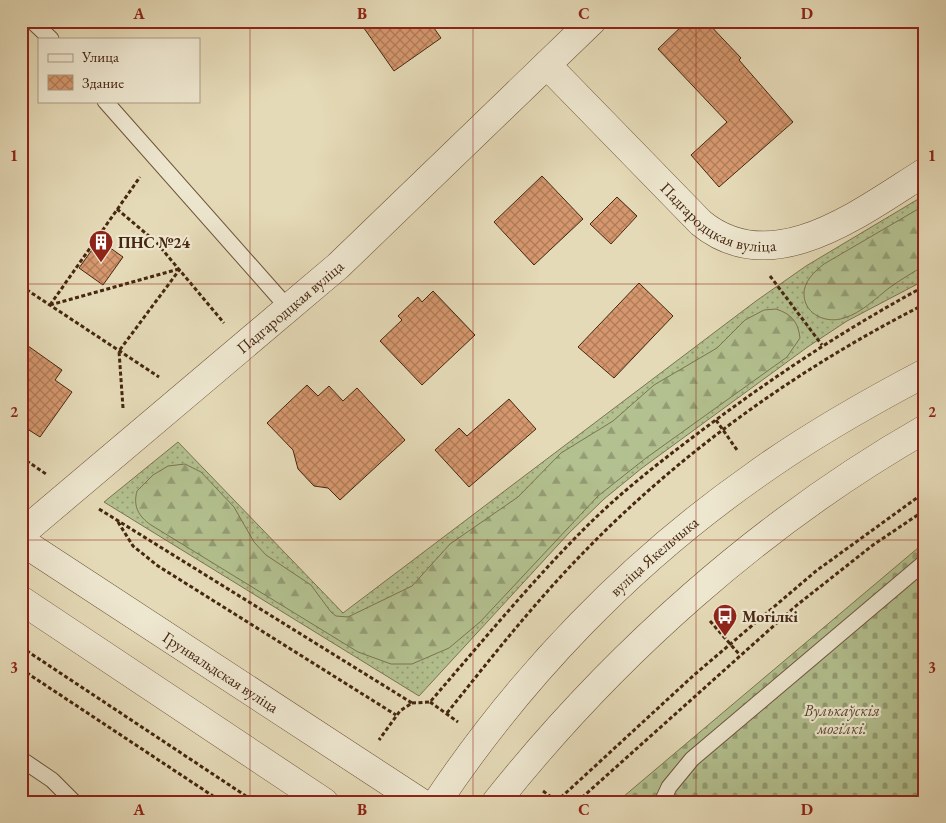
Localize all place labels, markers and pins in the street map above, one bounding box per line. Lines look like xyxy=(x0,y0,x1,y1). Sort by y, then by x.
building icon: ПНС №24 xyxy=(88,229,114,263)
place label: ПНС №24 xyxy=(118,232,190,253)
bus stop icon: Могілкі xyxy=(712,603,738,637)
place label: Могілкі xyxy=(742,606,798,627)

